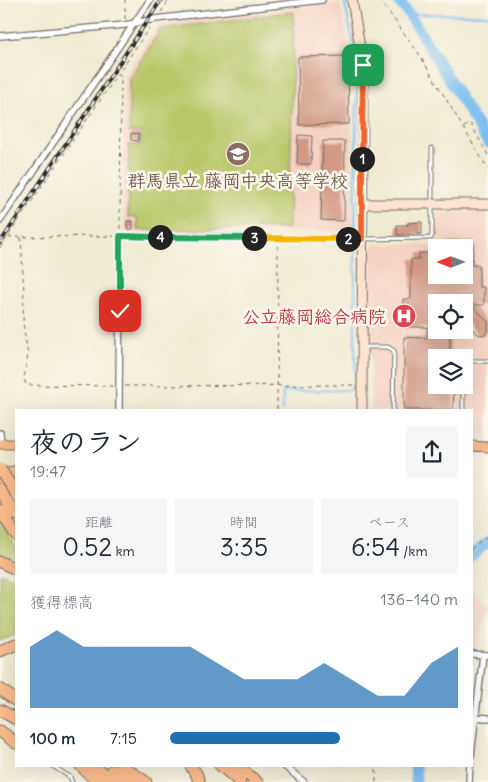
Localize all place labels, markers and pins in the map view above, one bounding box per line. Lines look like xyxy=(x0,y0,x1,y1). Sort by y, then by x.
pin xyxy=(342,44,384,86)
school or university icon: 群馬県立 藤岡中央高等学校 xyxy=(225,141,251,167)
pin: 1 xyxy=(350,146,374,172)
place label: 群馬県立 藤岡中央高等学校 xyxy=(128,169,348,192)
pin: 4 xyxy=(148,224,172,250)
pin: 3 xyxy=(242,226,266,250)
pin: 2 xyxy=(336,226,360,252)
pin xyxy=(99,290,141,332)
hospital icon: 公立藤岡総合病院 xyxy=(391,303,417,329)
place label: 公立藤岡総合病院 xyxy=(242,305,386,328)

